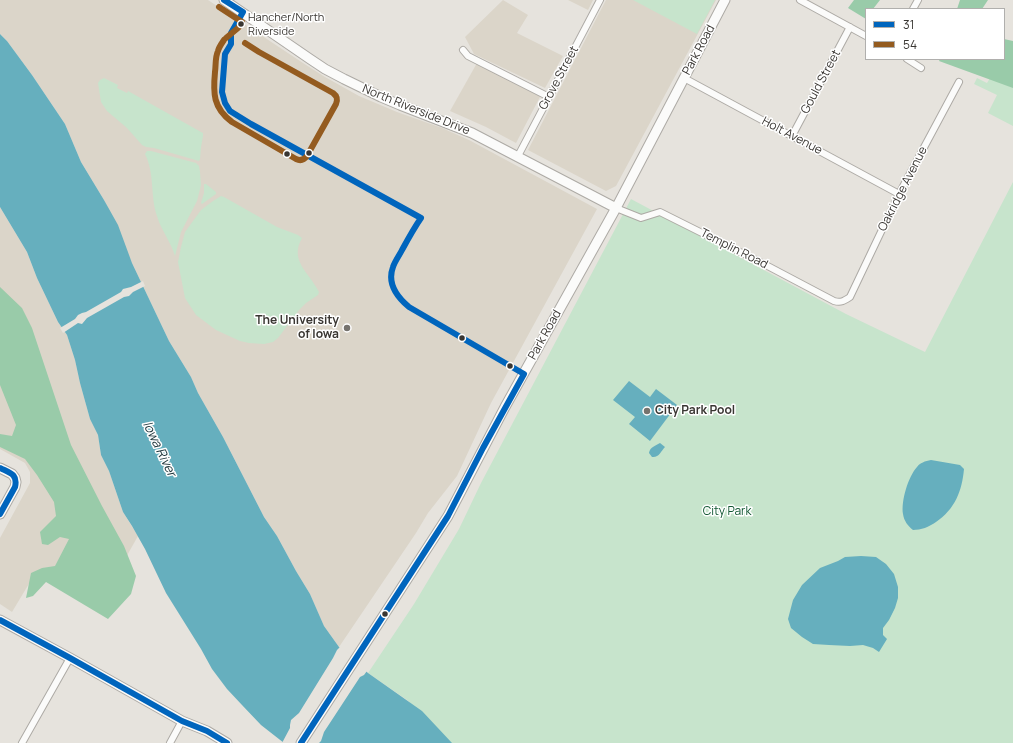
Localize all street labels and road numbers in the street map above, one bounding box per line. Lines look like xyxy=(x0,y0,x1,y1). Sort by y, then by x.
street label: Park Road xyxy=(680,22,718,78)
street label: Grove Street xyxy=(536,44,582,112)
street label: Gould Street xyxy=(798,48,844,116)
street label: North Riverside Drive xyxy=(360,82,472,138)
street label: Holt Avenue xyxy=(759,114,825,158)
street label: Oakridge Avenue xyxy=(875,144,931,234)
street label: Templin Road xyxy=(698,226,770,272)
street label: Park Road xyxy=(525,308,565,362)

